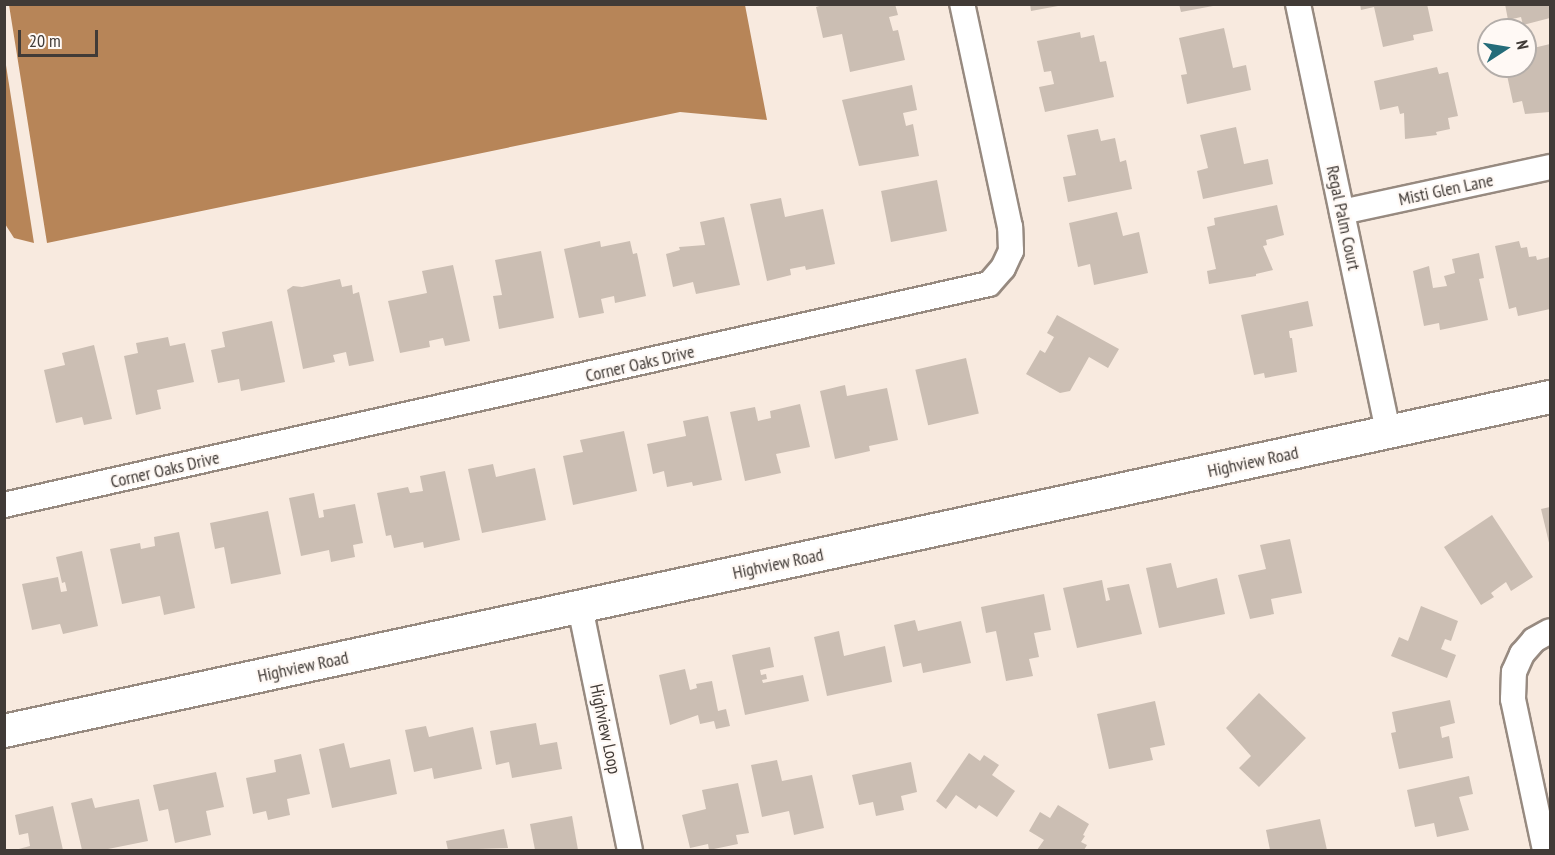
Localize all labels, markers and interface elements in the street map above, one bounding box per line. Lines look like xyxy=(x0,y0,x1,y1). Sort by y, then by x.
scale bar xyxy=(21,18,100,56)
north arrow xyxy=(1477,18,1537,78)
text: 20 m xyxy=(29,29,61,52)
text: N xyxy=(1512,38,1533,51)
street label: Regal Palm Court xyxy=(1321,164,1365,272)
street label: Misti Glen Lane xyxy=(1397,169,1495,211)
street label: Corner Oaks Drive xyxy=(583,341,697,387)
street label: Highview Road xyxy=(1205,442,1301,482)
street label: Corner Oaks Drive xyxy=(108,447,222,493)
street label: Highview Road xyxy=(730,544,826,584)
street label: Highview Road xyxy=(255,647,351,687)
street label: Highview Loop xyxy=(585,682,625,776)

